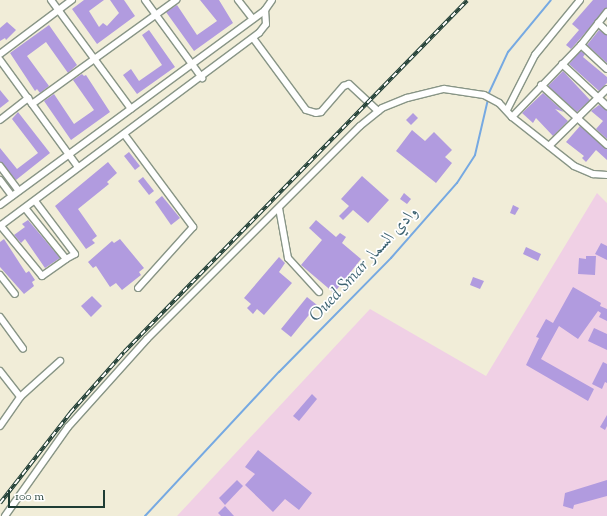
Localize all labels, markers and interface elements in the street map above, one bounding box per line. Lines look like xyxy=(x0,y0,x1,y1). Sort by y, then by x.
water label: Oued Smar وادي السمار xyxy=(306,203,424,327)
scale bar xyxy=(10,482,107,508)
text: 100 m xyxy=(15,488,44,506)

